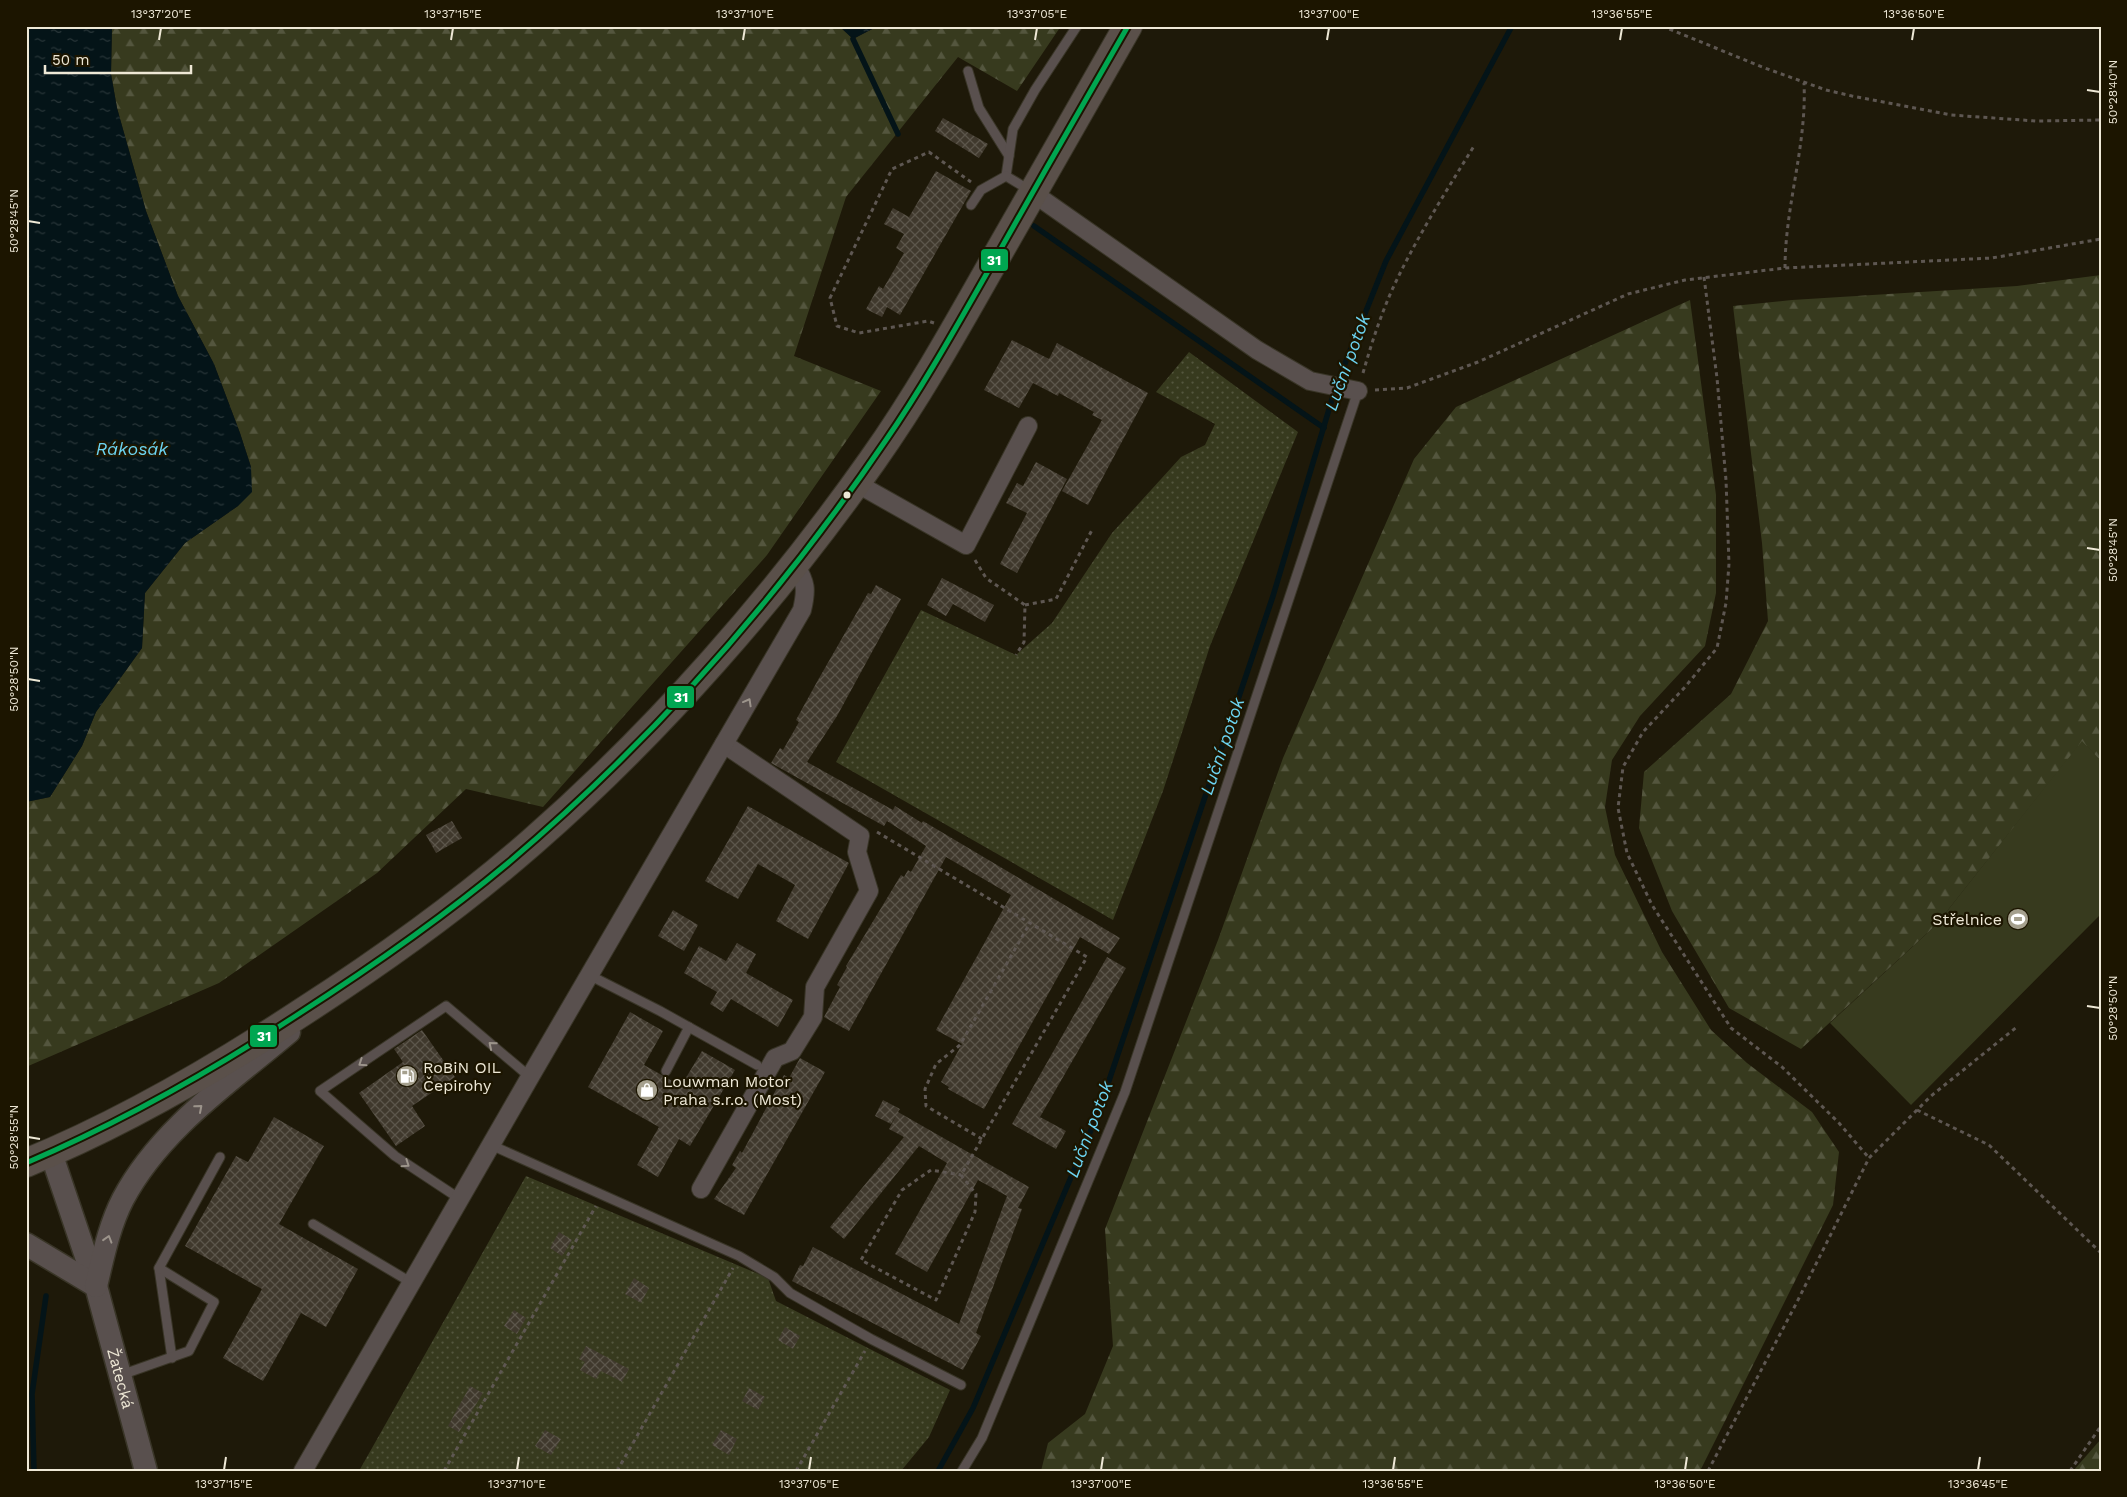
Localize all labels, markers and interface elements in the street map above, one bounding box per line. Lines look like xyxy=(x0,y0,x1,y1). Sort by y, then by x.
text: 13°37'20"E xyxy=(131,7,191,21)
text: 13°37'15"E xyxy=(424,7,482,21)
text: 13°37'10"E xyxy=(716,7,774,21)
text: 13°37'05"E xyxy=(1007,7,1067,21)
text: 13°37'00"E xyxy=(1299,7,1360,21)
text: 13°36'55"E xyxy=(1592,7,1653,21)
text: 13°36'50"E xyxy=(1883,7,1945,21)
scale bar xyxy=(45,42,191,74)
text: 50 m xyxy=(52,51,89,69)
text: 50°28'40"N xyxy=(2106,60,2120,124)
text: 50°28'45"N xyxy=(7,189,21,253)
line badge: 31 xyxy=(980,248,1009,272)
text: 31 xyxy=(987,252,1001,268)
water label: Luční potok xyxy=(1320,310,1375,413)
water label: Rákosák xyxy=(96,438,169,459)
unlabelled marker xyxy=(842,490,852,500)
text: 50°28'45"N xyxy=(2106,518,2120,582)
text: 50°28'50"N xyxy=(7,646,21,712)
line badge: 31 xyxy=(666,685,695,709)
text: 31 xyxy=(674,689,688,705)
water label: Luční potok xyxy=(1196,693,1249,797)
one-way arrow xyxy=(742,698,752,707)
sports icon: Střelnice xyxy=(2006,907,2030,931)
place label: Střelnice xyxy=(1932,910,2002,929)
text: 50°28'50"N xyxy=(2106,975,2120,1041)
line badge: 31 xyxy=(249,1024,278,1048)
text: 31 xyxy=(257,1028,271,1044)
one-way arrow xyxy=(489,1042,498,1051)
one-way arrow xyxy=(358,1057,368,1066)
place label: RoBiN OIL Čepirohy xyxy=(423,1058,501,1095)
fuel station icon: RoBiN OIL Čepirohy xyxy=(395,1064,419,1088)
place label: Louwman Motor Praha s.r.o. (Most) xyxy=(663,1072,802,1109)
water label: Luční potok xyxy=(1061,1077,1117,1180)
shop icon: Louwman Motor Praha s.r.o. (Most) xyxy=(635,1078,659,1102)
text: 50°28'55"N xyxy=(7,1105,21,1169)
one-way arrow xyxy=(193,1105,202,1113)
one-way arrow xyxy=(401,1157,410,1167)
one-way arrow xyxy=(102,1236,112,1244)
street label: Žatecká xyxy=(104,1346,138,1411)
text: 13°37'15"E xyxy=(195,1477,253,1491)
text: 13°37'10"E xyxy=(488,1477,546,1491)
text: 13°37'05"E xyxy=(779,1477,839,1491)
text: 13°37'00"E xyxy=(1071,1477,1132,1491)
text: 13°36'55"E xyxy=(1363,1477,1424,1491)
text: 13°36'50"E xyxy=(1654,1477,1716,1491)
text: 13°36'45"E xyxy=(1948,1477,2008,1491)

